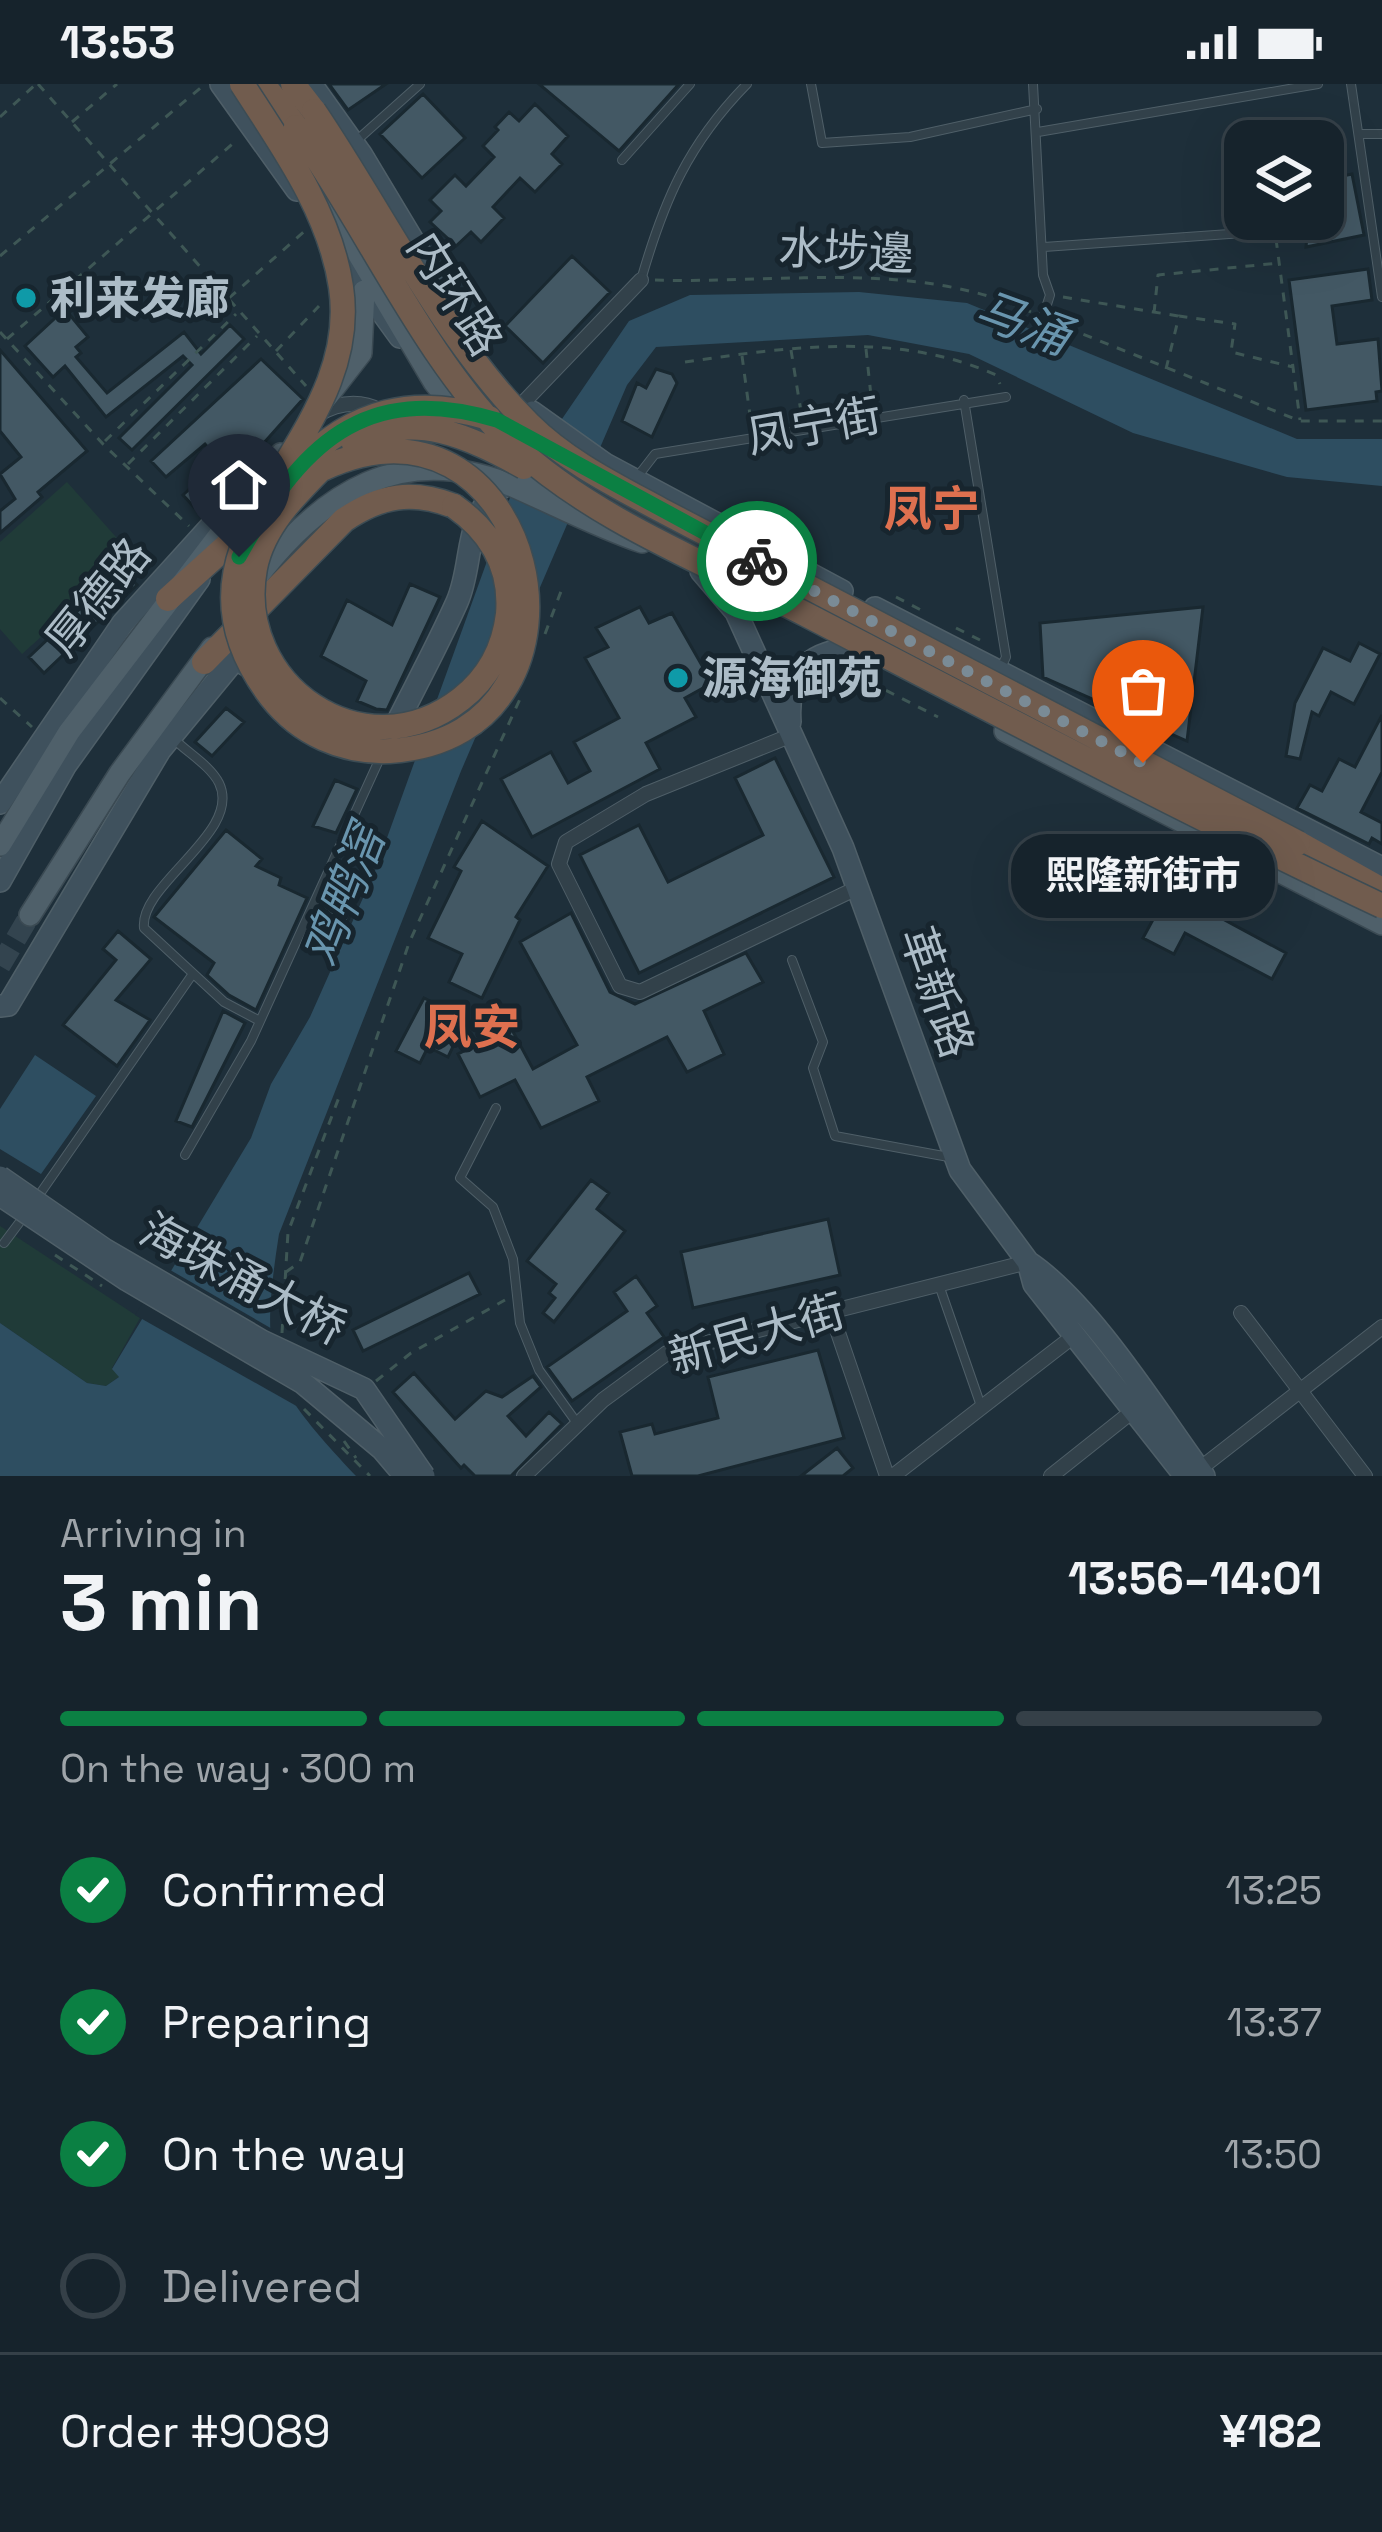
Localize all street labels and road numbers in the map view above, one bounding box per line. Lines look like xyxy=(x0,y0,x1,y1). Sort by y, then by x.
street label: 水埗邊 xyxy=(777,219,915,283)
street label: 内环路 xyxy=(395,222,515,366)
street label: 凤宁街 xyxy=(743,386,885,466)
street label: 厚德路 xyxy=(33,527,163,667)
street label: 革新路 xyxy=(888,919,986,1065)
street label: 海珠涌大桥 xyxy=(130,1201,356,1357)
street label: 新民大街 xyxy=(663,1282,851,1386)

